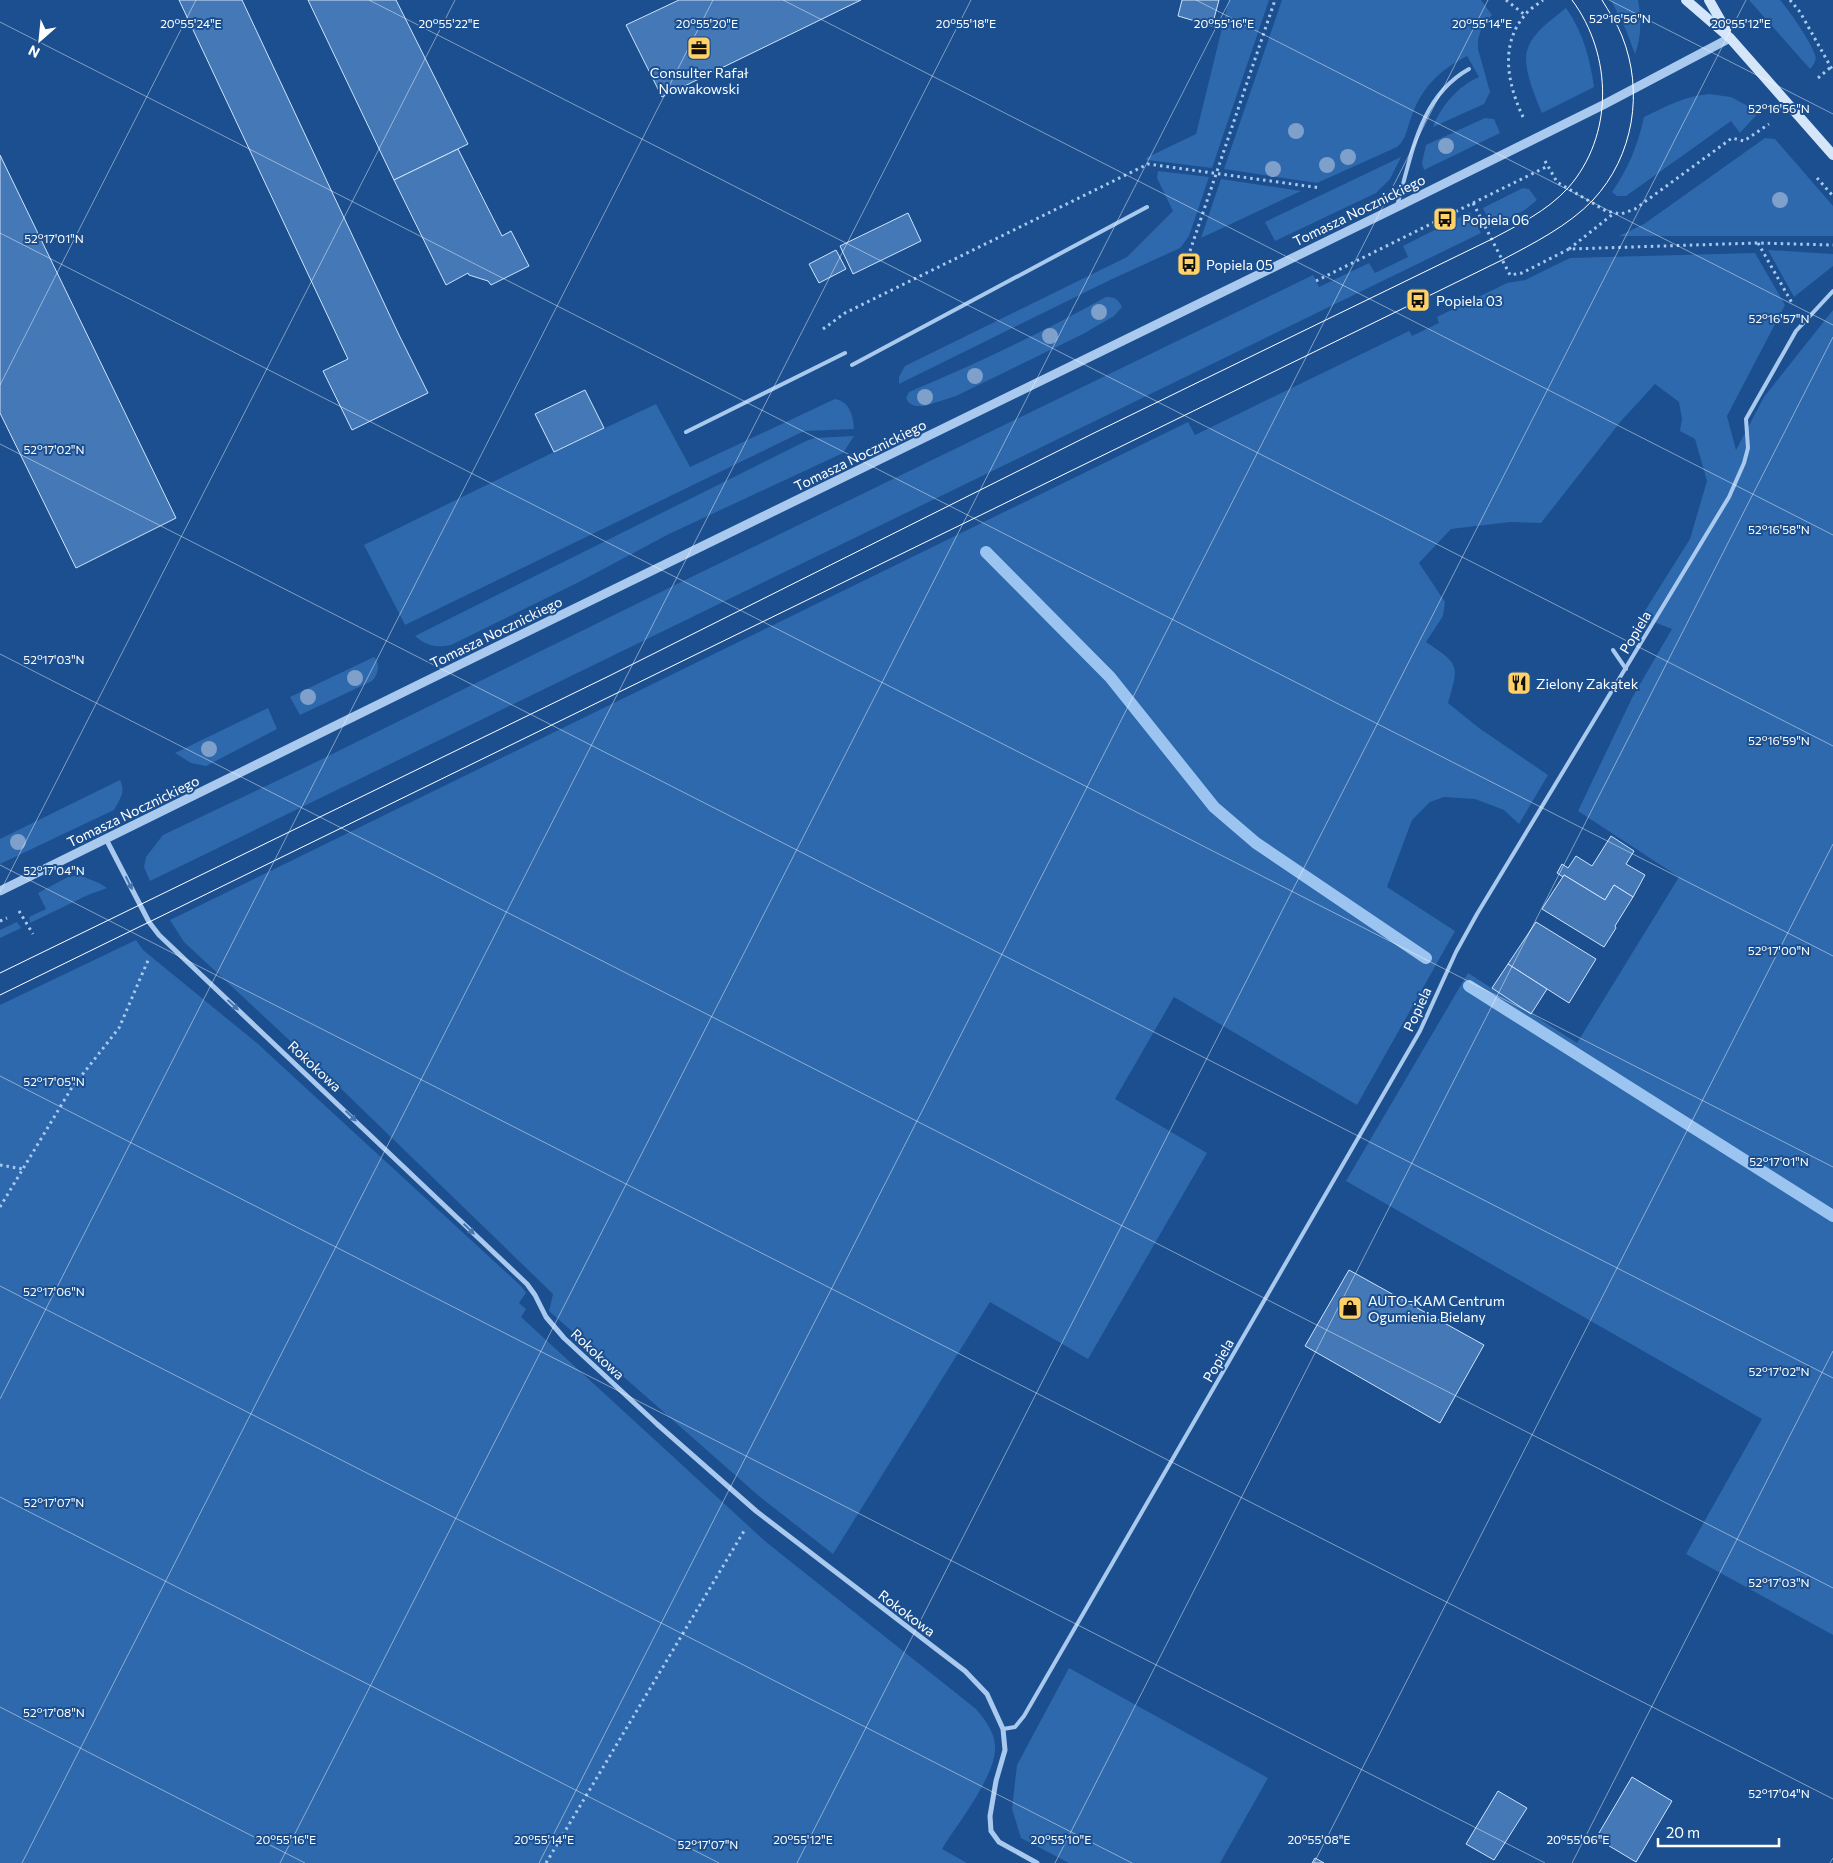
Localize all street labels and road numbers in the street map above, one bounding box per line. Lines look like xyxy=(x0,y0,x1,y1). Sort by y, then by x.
street label: Tomasza Nocznickiego xyxy=(1290,171,1428,249)
street label: Tomasza Nocznickiego xyxy=(791,416,929,494)
street label: Tomasza Nocznickiego xyxy=(427,593,565,671)
street label: Popiela xyxy=(1616,607,1654,657)
street label: Tomasza Nocznickiego xyxy=(64,772,202,850)
street label: Popiela xyxy=(1399,984,1435,1034)
street label: Rokokowa xyxy=(285,1037,345,1095)
street label: Rokokowa xyxy=(568,1325,628,1383)
street label: Popiela xyxy=(1199,1335,1237,1385)
street label: Rokokowa xyxy=(875,1586,939,1640)

